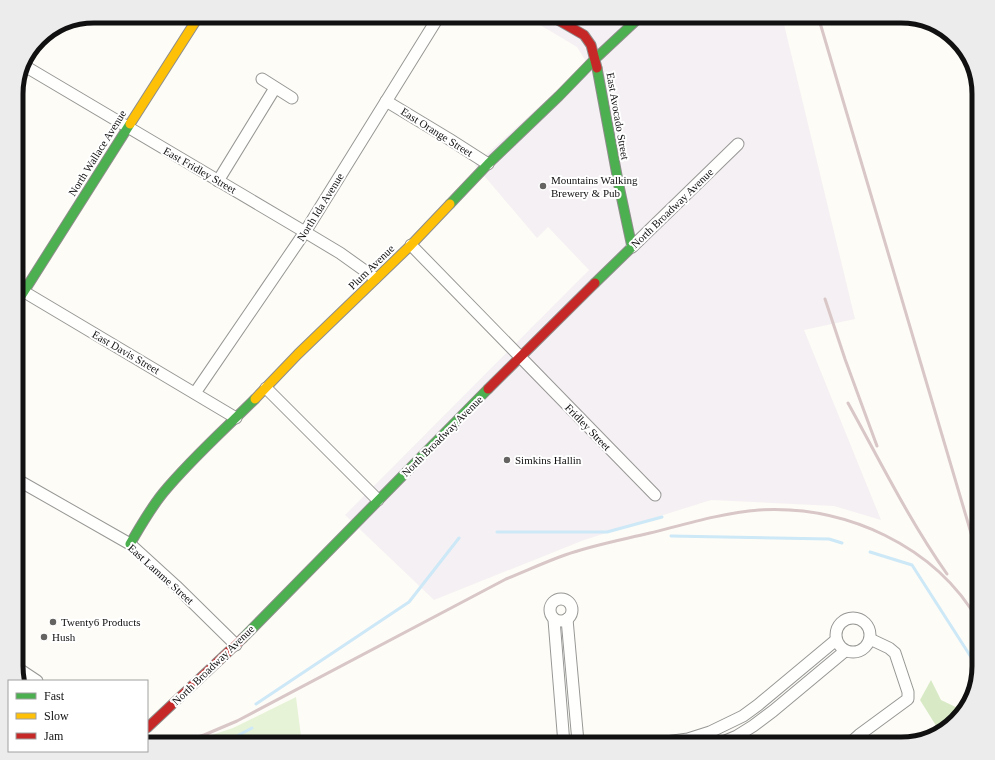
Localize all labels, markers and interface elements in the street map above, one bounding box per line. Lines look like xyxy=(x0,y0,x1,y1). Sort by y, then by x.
street label: East Avocado Street xyxy=(604,71,632,161)
street label: East Orange Street xyxy=(399,105,475,159)
street label: North Wallace Avenue xyxy=(66,108,128,198)
street label: East Fridley Street xyxy=(162,144,238,196)
street label: North Broadway Avenue xyxy=(629,166,716,250)
street label: North Ida Avenue xyxy=(294,171,346,243)
place label: Mountains Walking Brewery & Pub xyxy=(551,174,638,199)
marker: Mountains Walking Brewery & Pub xyxy=(538,181,548,191)
street label: Plum Avenue xyxy=(346,242,396,292)
street label: East Davis Street xyxy=(90,328,162,376)
street label: North Broadway Avenue xyxy=(399,393,485,479)
street label: Fridley Street xyxy=(563,401,613,453)
place label: Simkins Hallin xyxy=(515,454,582,466)
marker: Simkins Hallin xyxy=(502,455,512,465)
street label: East Lamme Street xyxy=(126,542,196,606)
place label: Twenty6 Products xyxy=(61,616,141,628)
marker: Twenty6 Products xyxy=(48,617,58,627)
street label: North Broadway Avenue xyxy=(170,623,257,707)
place label: Hush xyxy=(52,631,76,643)
marker: Hush xyxy=(39,632,49,642)
legend xyxy=(8,680,148,752)
text: Fast xyxy=(44,689,65,703)
text: Slow xyxy=(44,709,69,723)
text: Jam xyxy=(44,729,64,743)

